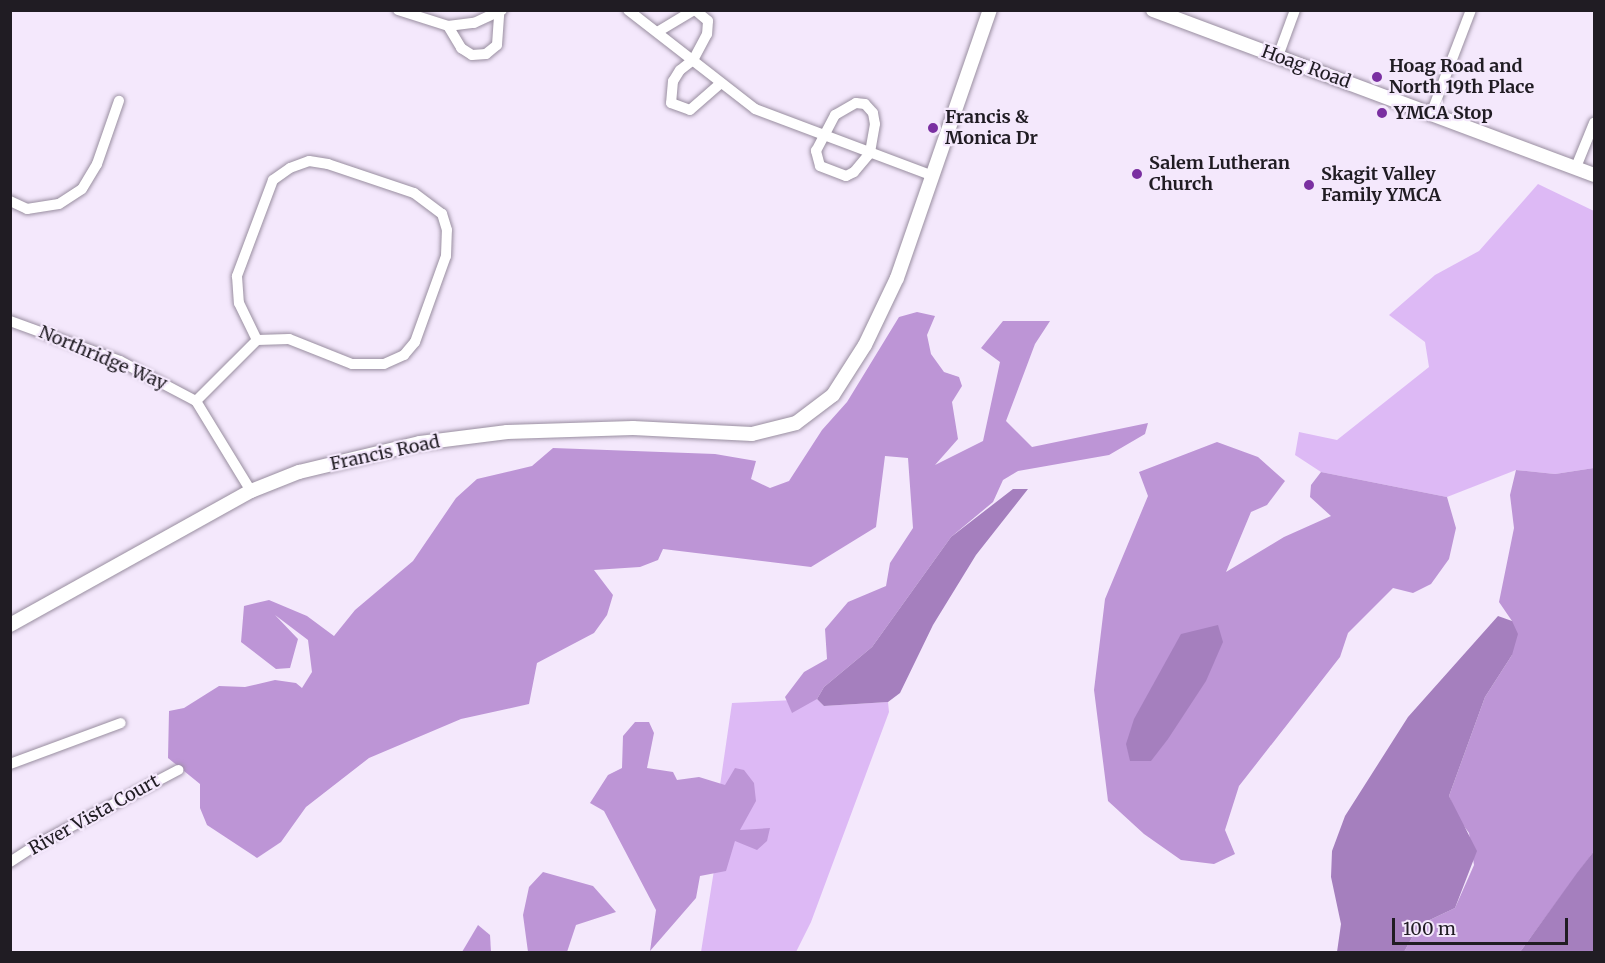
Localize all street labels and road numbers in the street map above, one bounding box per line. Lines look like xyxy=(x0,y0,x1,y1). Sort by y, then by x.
street label: Hoag Road xyxy=(1258,41,1354,93)
street label: Northridge Way xyxy=(36,321,170,395)
street label: Francis Road xyxy=(328,431,442,475)
street label: River Vista Court xyxy=(25,770,163,860)

